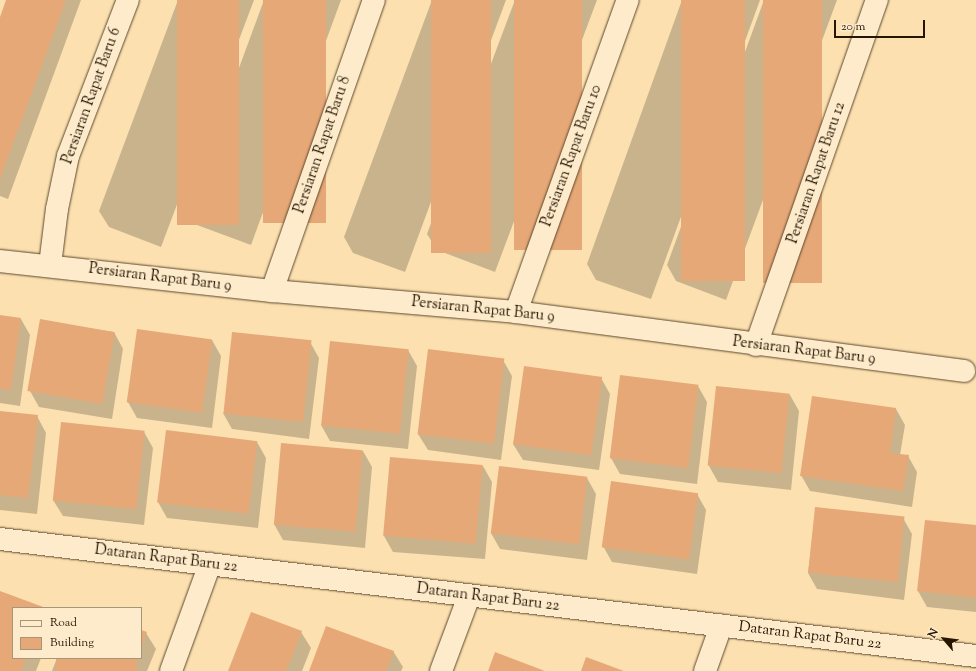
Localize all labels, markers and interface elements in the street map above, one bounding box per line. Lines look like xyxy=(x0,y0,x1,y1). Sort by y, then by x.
scale bar xyxy=(836,12,927,38)
text: 20 m xyxy=(841,18,865,36)
street label: Persiaran Rapat Baru 6 xyxy=(59,25,125,167)
street label: Persiaran Rapat Baru 8 xyxy=(291,74,355,216)
street label: Persiaran Rapat Baru 10 xyxy=(538,83,606,229)
street label: Persiaran Rapat Baru 12 xyxy=(784,100,850,246)
street label: Persiaran Rapat Baru 9 xyxy=(88,260,232,296)
street label: Persiaran Rapat Baru 9 xyxy=(411,294,555,326)
street label: Persiaran Rapat Baru 9 xyxy=(732,333,876,369)
street label: Dataran Rapat Baru 22 xyxy=(94,541,238,577)
street label: Dataran Rapat Baru 22 xyxy=(416,580,560,616)
legend xyxy=(12,607,142,659)
text: Road xyxy=(50,614,77,632)
street label: Dataran Rapat Baru 22 xyxy=(738,618,882,654)
north arrow xyxy=(924,619,964,659)
text: N xyxy=(924,626,943,641)
text: Building xyxy=(50,634,94,652)

